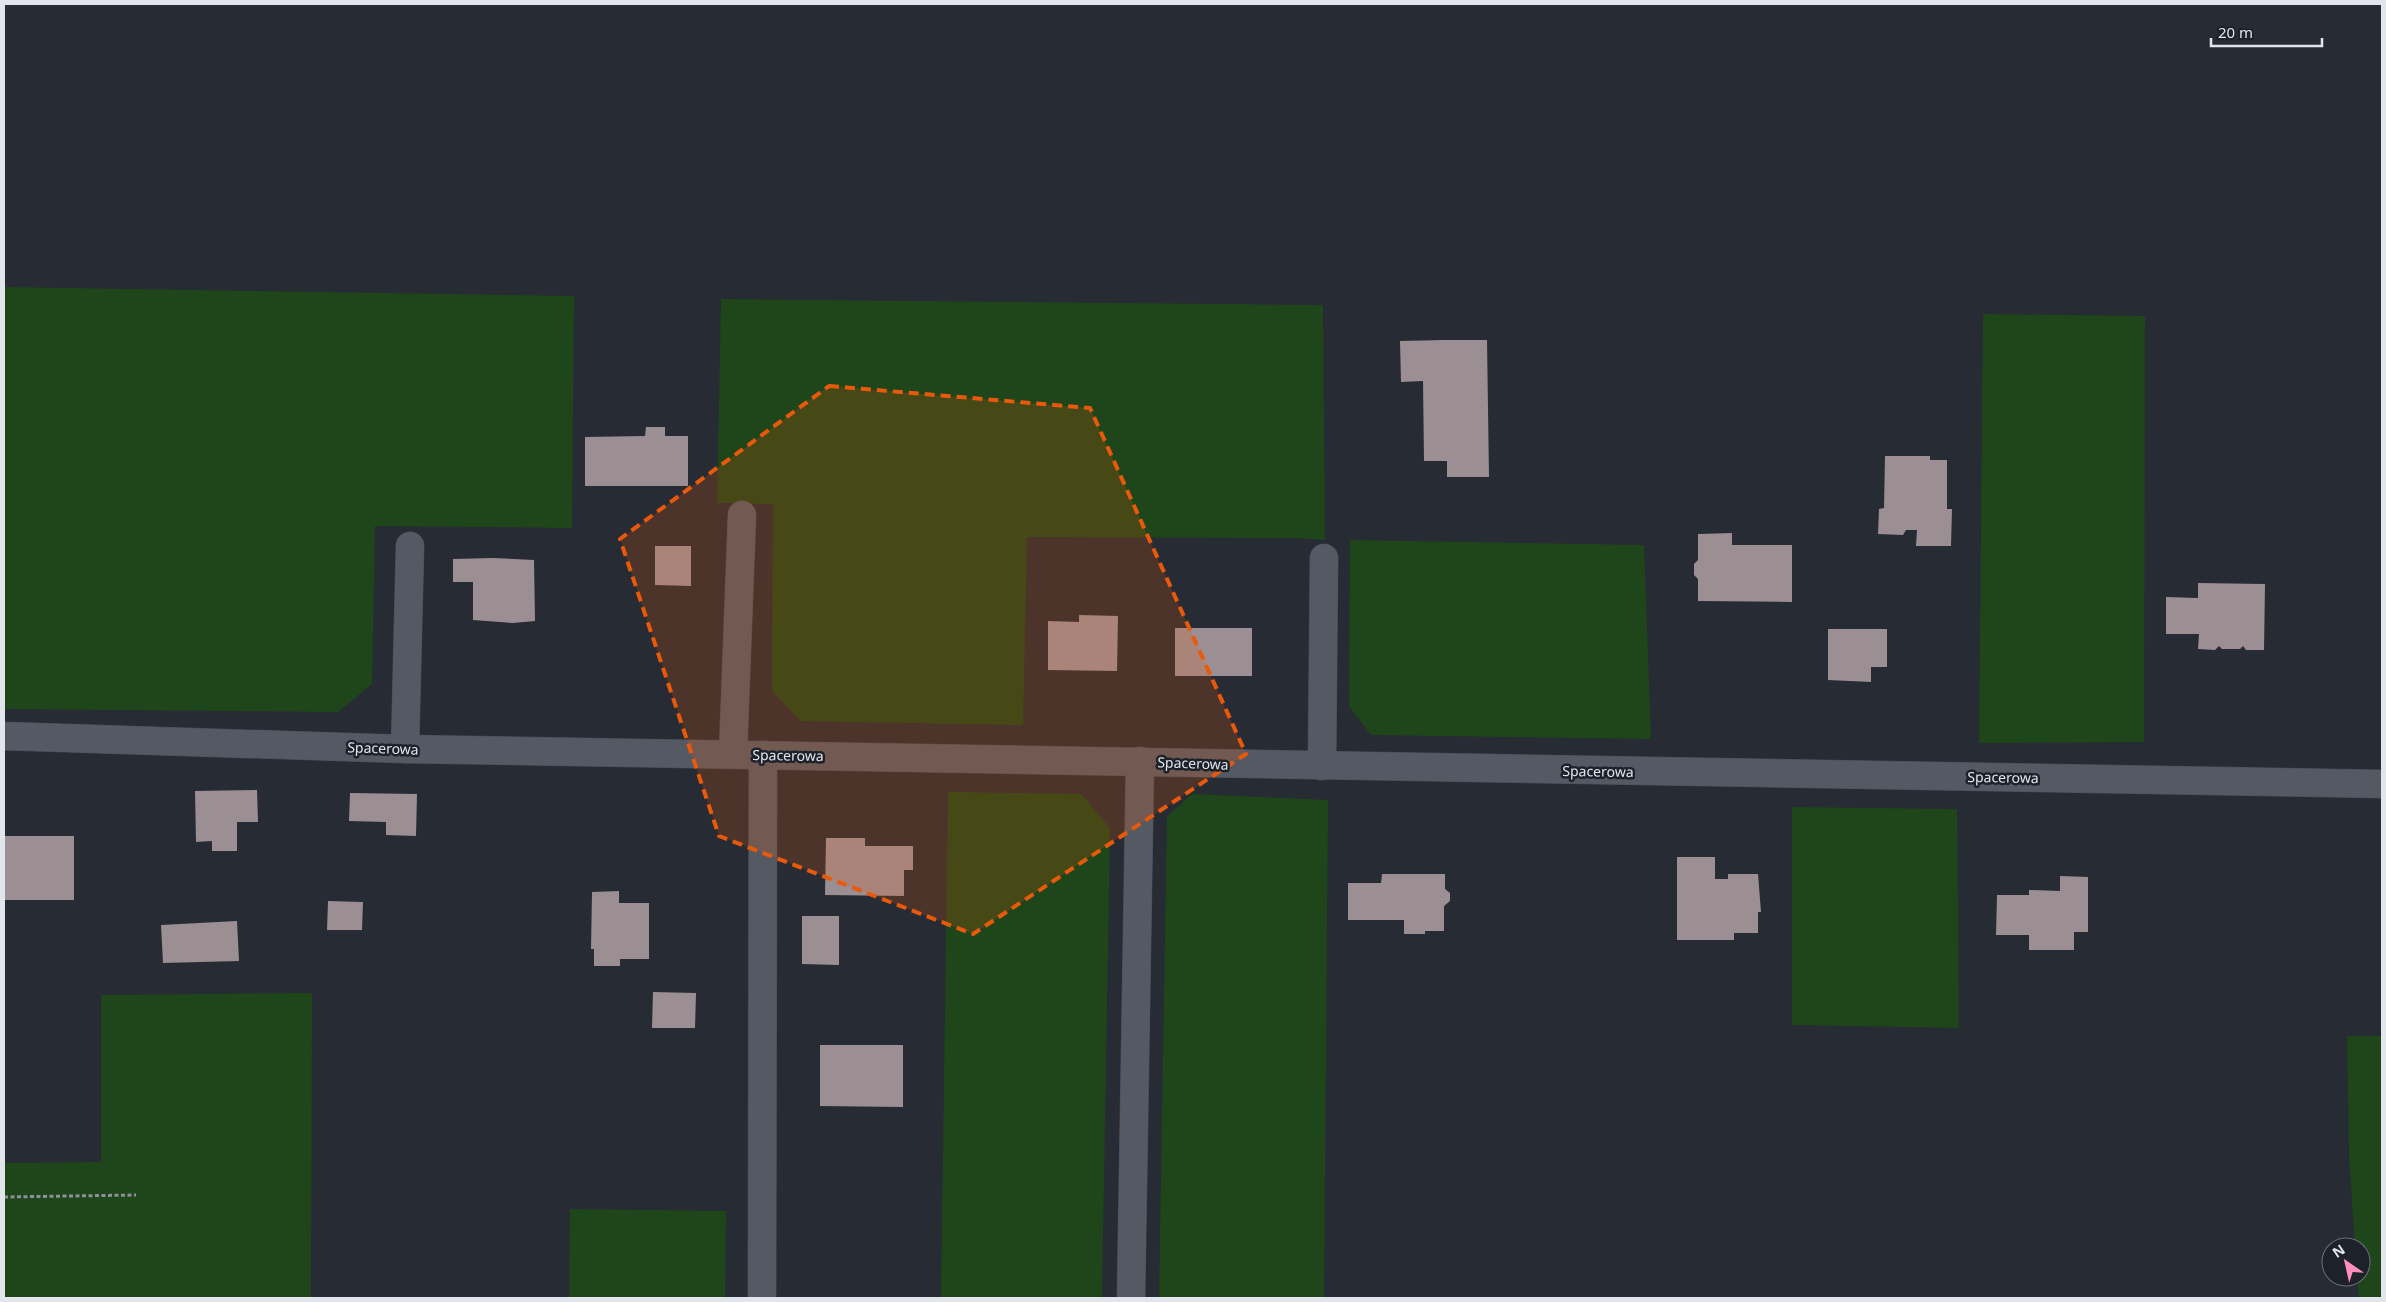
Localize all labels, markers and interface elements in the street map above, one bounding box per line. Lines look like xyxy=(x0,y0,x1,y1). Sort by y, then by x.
scale bar xyxy=(2211,15,2322,47)
text: 20 m xyxy=(2218,22,2253,42)
street label: Spacerowa xyxy=(347,737,419,759)
street label: Spacerowa xyxy=(752,745,824,765)
street label: Spacerowa xyxy=(1157,752,1229,774)
street label: Spacerowa xyxy=(1562,761,1634,781)
street label: Spacerowa xyxy=(1967,767,2039,787)
north arrow xyxy=(2321,1237,2371,1287)
text: N xyxy=(2328,1240,2348,1262)

